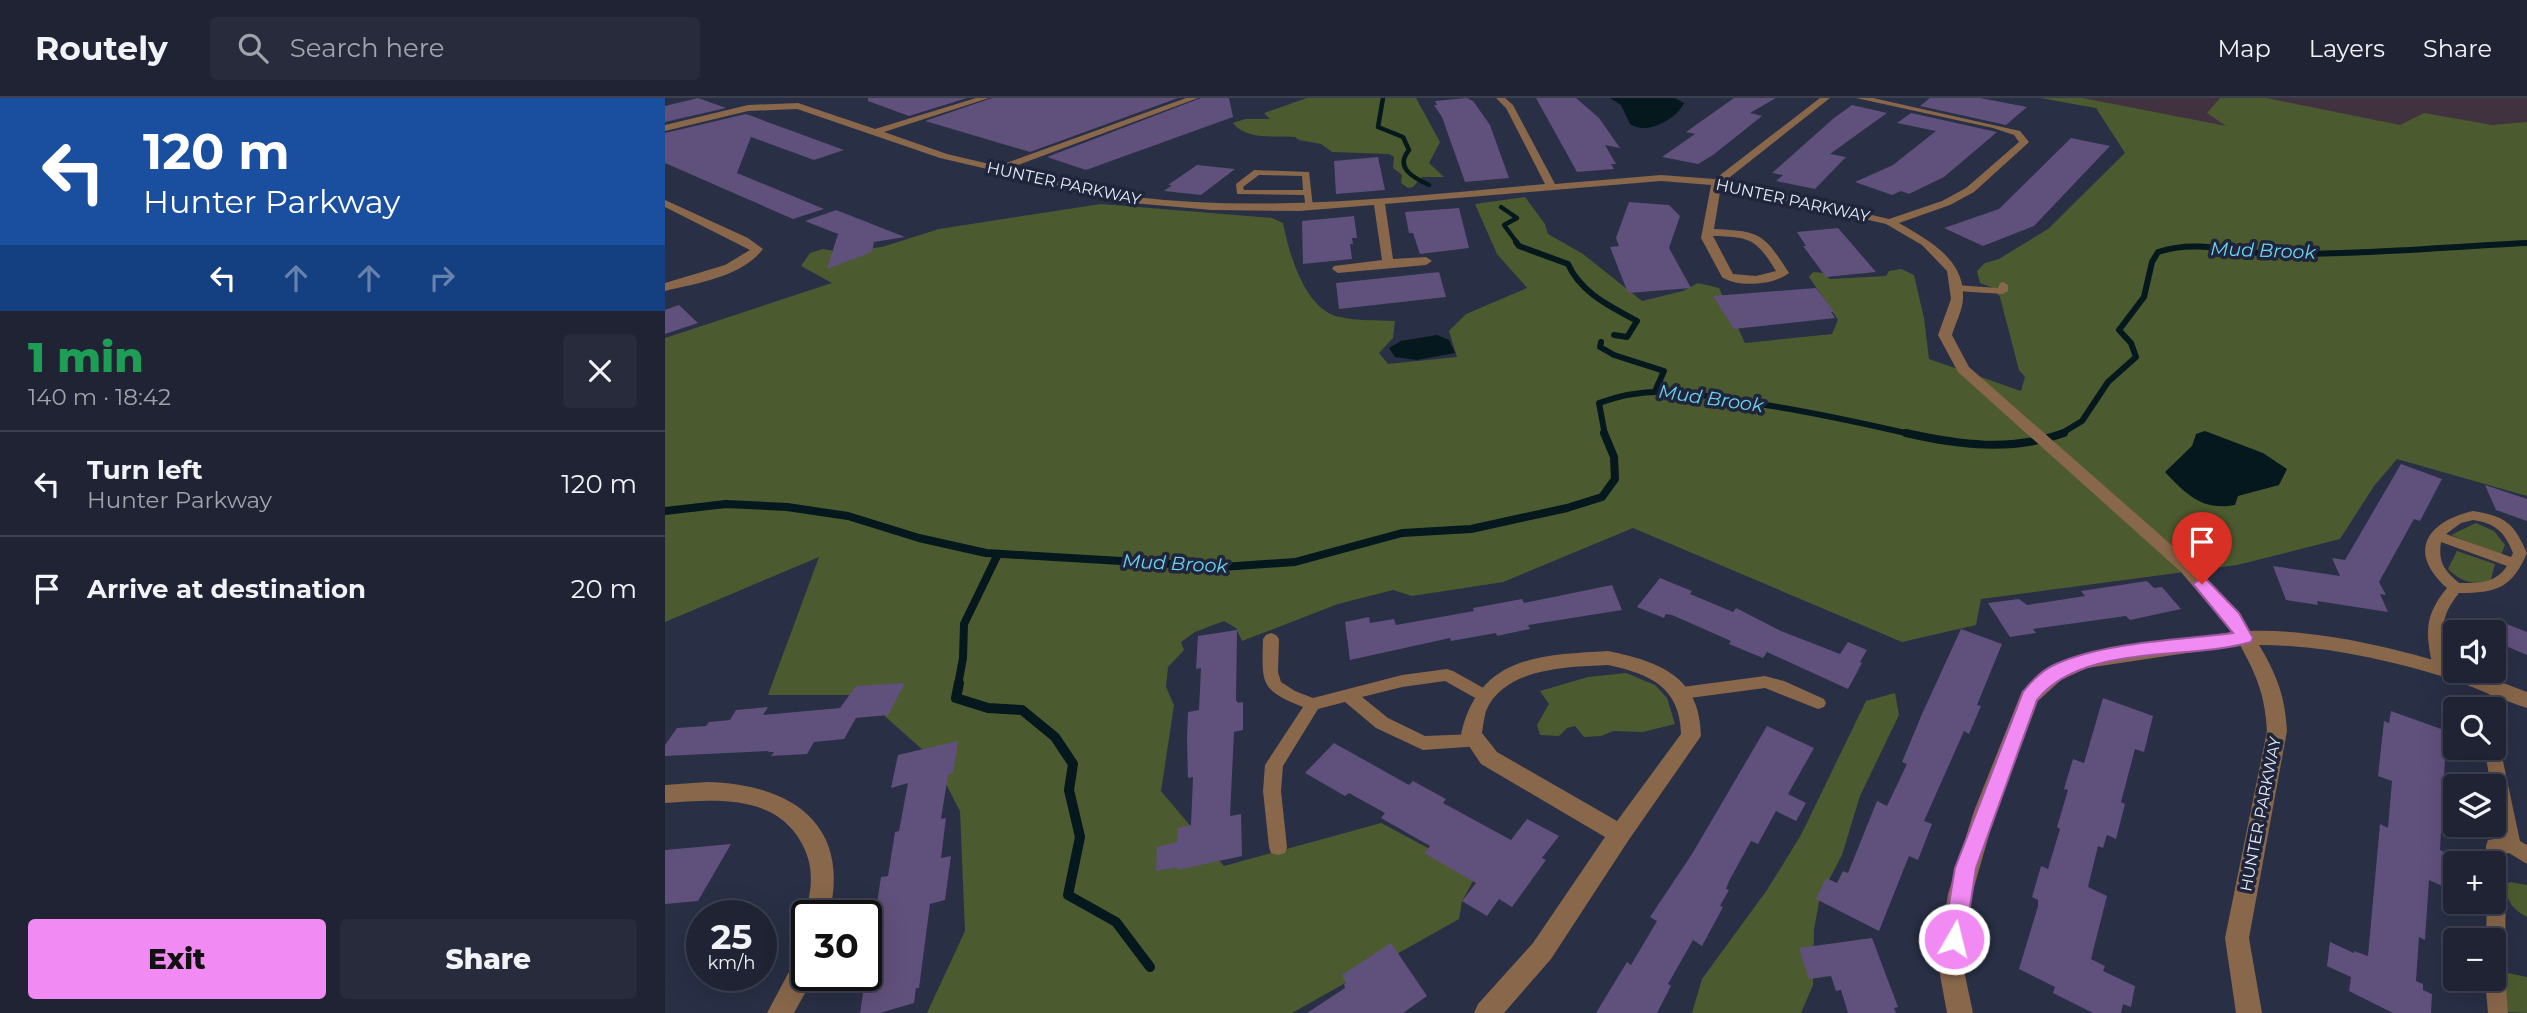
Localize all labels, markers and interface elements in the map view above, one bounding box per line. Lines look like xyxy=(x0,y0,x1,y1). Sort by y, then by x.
search box xyxy=(210,17,700,80)
text: Routely xyxy=(35,28,168,68)
icon: search xyxy=(234,29,272,67)
text: Search here xyxy=(290,32,445,64)
text: Map xyxy=(2217,34,2271,63)
text: Layers xyxy=(2309,34,2385,63)
text: Share xyxy=(2423,34,2492,63)
text: 120 m xyxy=(143,122,290,181)
icon: left xyxy=(28,126,119,217)
street label: HUNTER PARKWAY xyxy=(985,158,1143,209)
street label: HUNTER PARKWAY xyxy=(1714,175,1872,226)
text: Hunter Parkway xyxy=(143,182,400,221)
water label: Mud Brook xyxy=(2210,237,2317,264)
icon: left xyxy=(204,259,242,297)
icon: ahead xyxy=(277,259,315,297)
icon: ahead xyxy=(350,259,388,297)
icon: right xyxy=(423,259,461,297)
text: 1 min xyxy=(28,331,144,383)
button: close xyxy=(563,334,637,408)
water label: Mud Brook xyxy=(1657,380,1766,417)
text: 140 m · 18:42 xyxy=(28,383,171,411)
text: Turn left xyxy=(87,454,203,486)
icon: left xyxy=(28,465,66,503)
text: 120 m xyxy=(561,468,637,500)
text: Hunter Parkway xyxy=(87,486,272,514)
pin xyxy=(2172,512,2232,584)
icon: arrive xyxy=(2183,523,2221,561)
water label: Mud Brook xyxy=(1122,549,1229,578)
icon: arrive xyxy=(28,570,66,608)
text: Arrive at destination xyxy=(87,573,366,605)
text: 20 m xyxy=(571,573,637,605)
map controls xyxy=(2443,620,2506,991)
button: sound xyxy=(2443,620,2506,683)
button: search xyxy=(2443,697,2506,760)
street label: HUNTER PARKWAY xyxy=(2236,734,2285,893)
button: layers xyxy=(2443,774,2506,837)
button: + xyxy=(2443,851,2506,914)
speed limit sign: 30 xyxy=(791,900,882,991)
position arrow xyxy=(1917,902,1991,976)
text: 25 xyxy=(711,915,752,958)
button: Exit xyxy=(28,919,326,999)
button: Share xyxy=(340,919,637,999)
button: − xyxy=(2443,928,2506,991)
text: km/h xyxy=(707,952,756,974)

